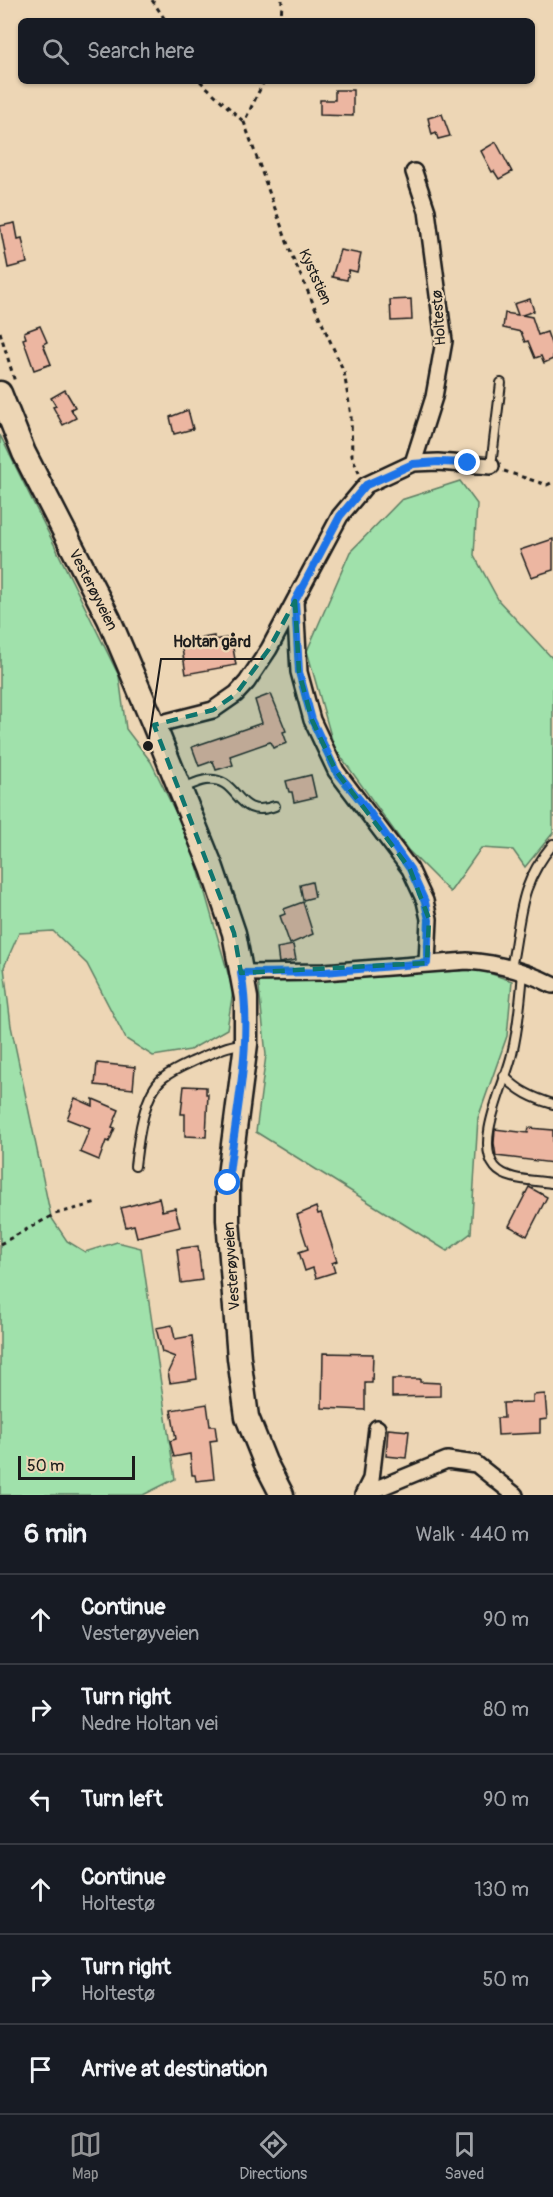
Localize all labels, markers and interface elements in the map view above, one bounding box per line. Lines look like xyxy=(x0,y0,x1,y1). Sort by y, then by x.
search box xyxy=(18,18,535,84)
icon: search xyxy=(39,35,72,68)
text: Search here xyxy=(87,37,194,65)
street label: Kyststien xyxy=(294,246,336,308)
street label: Holtestø xyxy=(428,290,450,346)
route end xyxy=(454,449,480,475)
street label: Vesterøyveien xyxy=(64,546,122,634)
callout: Holtan gård xyxy=(161,625,263,659)
text: Holtan gård xyxy=(173,632,251,652)
route start xyxy=(214,1169,240,1195)
street label: Vesterøyveien xyxy=(219,1221,245,1311)
scale bar xyxy=(18,1453,135,1480)
text: 50 m xyxy=(27,1456,64,1476)
text: 6 min xyxy=(24,1518,87,1550)
text: Walk · 440 m xyxy=(415,1522,529,1547)
text: Continue xyxy=(81,1593,165,1621)
icon: ahead xyxy=(24,1603,57,1636)
text: 90 m xyxy=(483,1607,529,1632)
text: Vesterøyveien xyxy=(81,1621,199,1646)
text: Turn right xyxy=(81,1683,171,1711)
icon: right xyxy=(24,1693,57,1726)
text: 80 m xyxy=(483,1697,529,1722)
text: Nedre Holtan vei xyxy=(81,1711,218,1736)
icon: left xyxy=(24,1783,57,1816)
text: Turn left xyxy=(81,1785,163,1813)
text: 90 m xyxy=(483,1787,529,1812)
text: Continue xyxy=(81,1863,165,1891)
icon: ahead xyxy=(24,1873,57,1906)
text: 130 m xyxy=(474,1877,529,1902)
text: Holtestø xyxy=(81,1891,155,1916)
text: Turn right xyxy=(81,1953,171,1981)
icon: right xyxy=(24,1963,57,1996)
text: 50 m xyxy=(482,1967,529,1992)
text: Holtestø xyxy=(81,1981,155,2006)
icon: arrive xyxy=(24,2053,57,2086)
text: Arrive at destination xyxy=(81,2055,267,2083)
tab: Map xyxy=(69,2128,102,2184)
tab: Directions xyxy=(239,2128,307,2184)
tab: Saved xyxy=(445,2128,484,2184)

